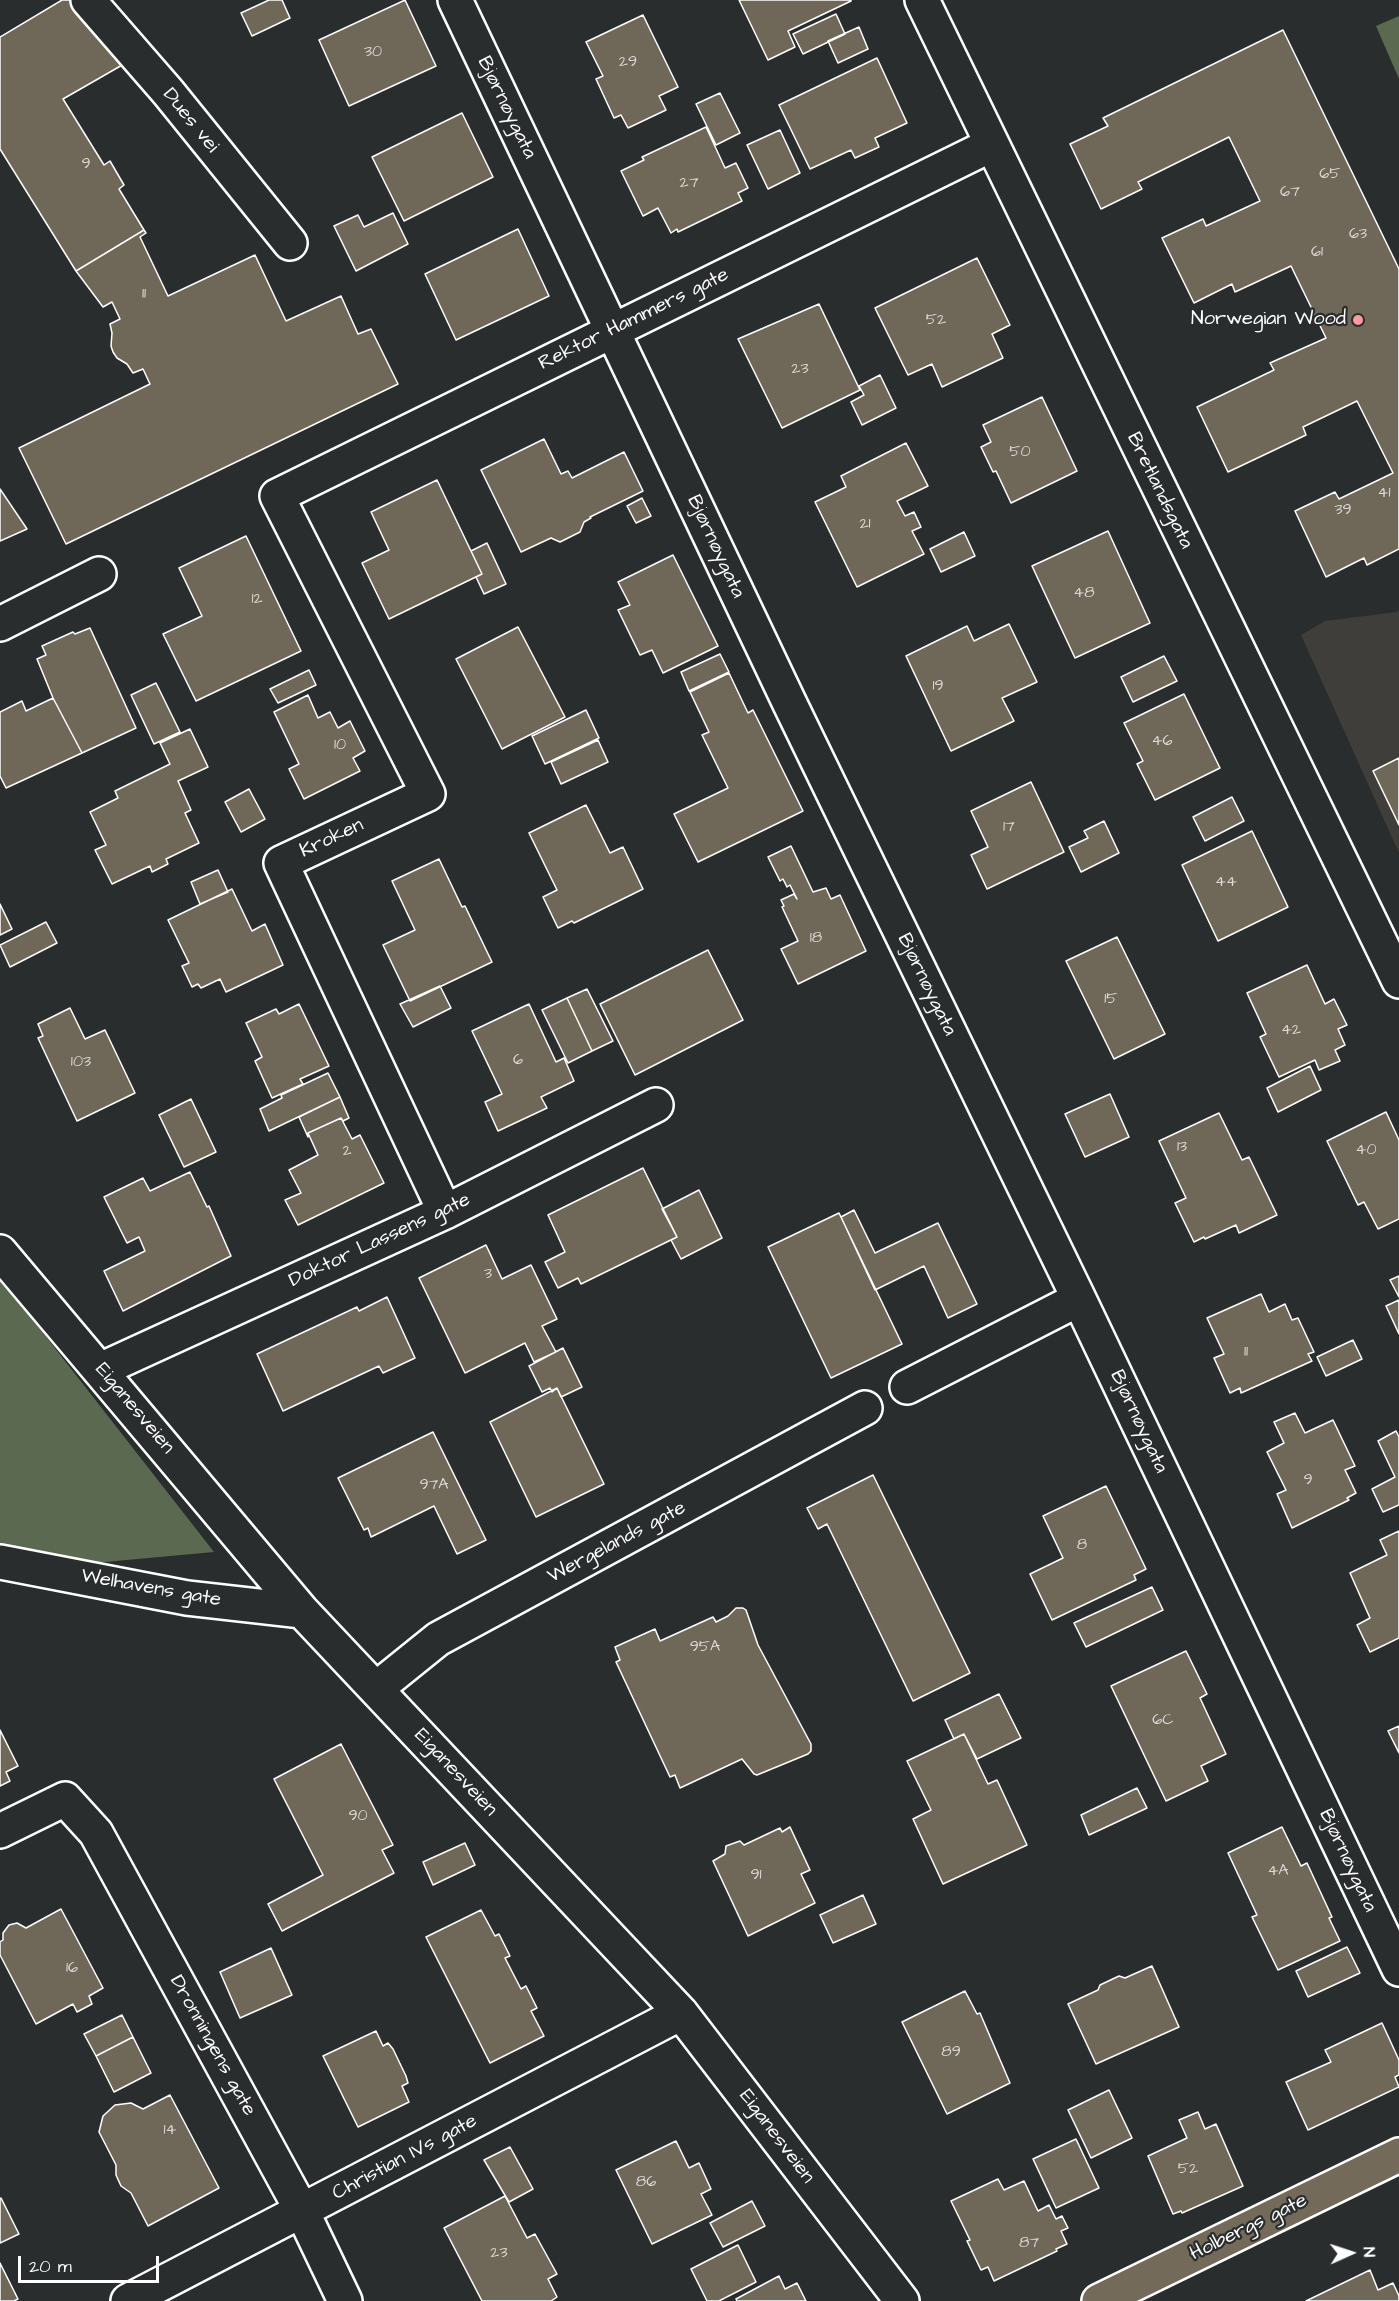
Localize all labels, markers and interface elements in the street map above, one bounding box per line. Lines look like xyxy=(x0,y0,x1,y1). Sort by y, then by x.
house number: 30 xyxy=(364,43,382,63)
street label: Bjørnøygata xyxy=(471,53,541,163)
house number: 29 xyxy=(619,53,637,73)
street label: Dues vei xyxy=(157,84,223,158)
house number: 9 xyxy=(81,155,91,175)
house number: 65 xyxy=(1319,165,1341,185)
house number: 27 xyxy=(680,174,698,194)
house number: 67 xyxy=(1280,183,1300,203)
house number: 63 xyxy=(1349,225,1367,245)
house number: 61 xyxy=(1311,243,1323,263)
street label: Rektor Hammers gate xyxy=(535,264,733,376)
house number: 11 xyxy=(142,285,146,305)
place label: Norwegian Wood xyxy=(1191,308,1346,332)
house number: 52 xyxy=(926,311,946,331)
marker: Norwegian Wood xyxy=(1351,313,1365,327)
house number: 23 xyxy=(791,360,809,380)
street label: Bretlandsgata xyxy=(1120,429,1198,553)
house number: 50 xyxy=(1009,443,1031,463)
house number: 41 xyxy=(1378,484,1390,504)
street label: Bjørnøygata xyxy=(681,492,749,602)
house number: 39 xyxy=(1334,501,1352,521)
house number: 21 xyxy=(859,515,871,535)
house number: 48 xyxy=(1073,584,1095,604)
house number: 12 xyxy=(251,590,263,610)
house number: 19 xyxy=(932,677,944,697)
house number: 46 xyxy=(1152,732,1172,752)
house number: 10 xyxy=(334,736,346,756)
street label: Kroken xyxy=(296,814,368,864)
house number: 17 xyxy=(1003,818,1015,838)
house number: 44 xyxy=(1215,873,1237,893)
house number: 18 xyxy=(810,929,822,949)
street label: Bjørnøygata xyxy=(891,930,961,1040)
house number: 15 xyxy=(1104,990,1118,1010)
house number: 42 xyxy=(1281,1021,1301,1041)
house number: 6 xyxy=(513,1051,523,1071)
house number: 103 xyxy=(71,1053,91,1073)
house number: 13 xyxy=(1177,1138,1187,1158)
house number: 40 xyxy=(1356,1141,1376,1161)
house number: 2 xyxy=(342,1142,352,1162)
street label: Doktor Lassens gate xyxy=(286,1188,474,1294)
house number: 3 xyxy=(484,1265,492,1285)
house number: 11 xyxy=(1244,1343,1248,1363)
street label: Eiganesveien xyxy=(89,1359,179,1459)
street label: Bjørnøygata xyxy=(1104,1367,1172,1477)
house number: 9 xyxy=(1303,1471,1313,1491)
house number: 97A xyxy=(419,1476,449,1496)
street label: Wergelands gate xyxy=(544,1497,690,1589)
house number: 8 xyxy=(1077,1536,1087,1556)
street label: Welhavens gate xyxy=(79,1565,223,1613)
house number: 95A xyxy=(690,1638,720,1658)
house number: 6C xyxy=(1152,1711,1174,1731)
street label: Eiganesveien xyxy=(408,1724,502,1822)
street label: Bjørnøygata xyxy=(1313,1806,1381,1916)
house number: 90 xyxy=(348,1807,368,1827)
house number: 4A xyxy=(1267,1862,1289,1882)
house number: 91 xyxy=(750,1866,762,1886)
house number: 16 xyxy=(66,1959,78,1979)
street label: Dronningens gate xyxy=(163,1972,261,2120)
house number: 89 xyxy=(941,2043,961,2063)
street label: Eiganesveien xyxy=(733,2085,819,2189)
street label: Christian IVs gate xyxy=(329,2110,481,2206)
house number: 14 xyxy=(164,2121,176,2141)
house number: 52 xyxy=(1178,2160,1198,2180)
house number: 86 xyxy=(636,2173,656,2193)
street label: Holbergs gate xyxy=(1187,2189,1311,2267)
north arrow xyxy=(1321,2223,1381,2283)
house number: 87 xyxy=(1019,2234,1039,2254)
scale bar xyxy=(21,2244,162,2282)
house number: 23 xyxy=(490,2244,508,2264)
text: N xyxy=(1358,2246,1380,2258)
text: 20 m xyxy=(29,2254,72,2279)

